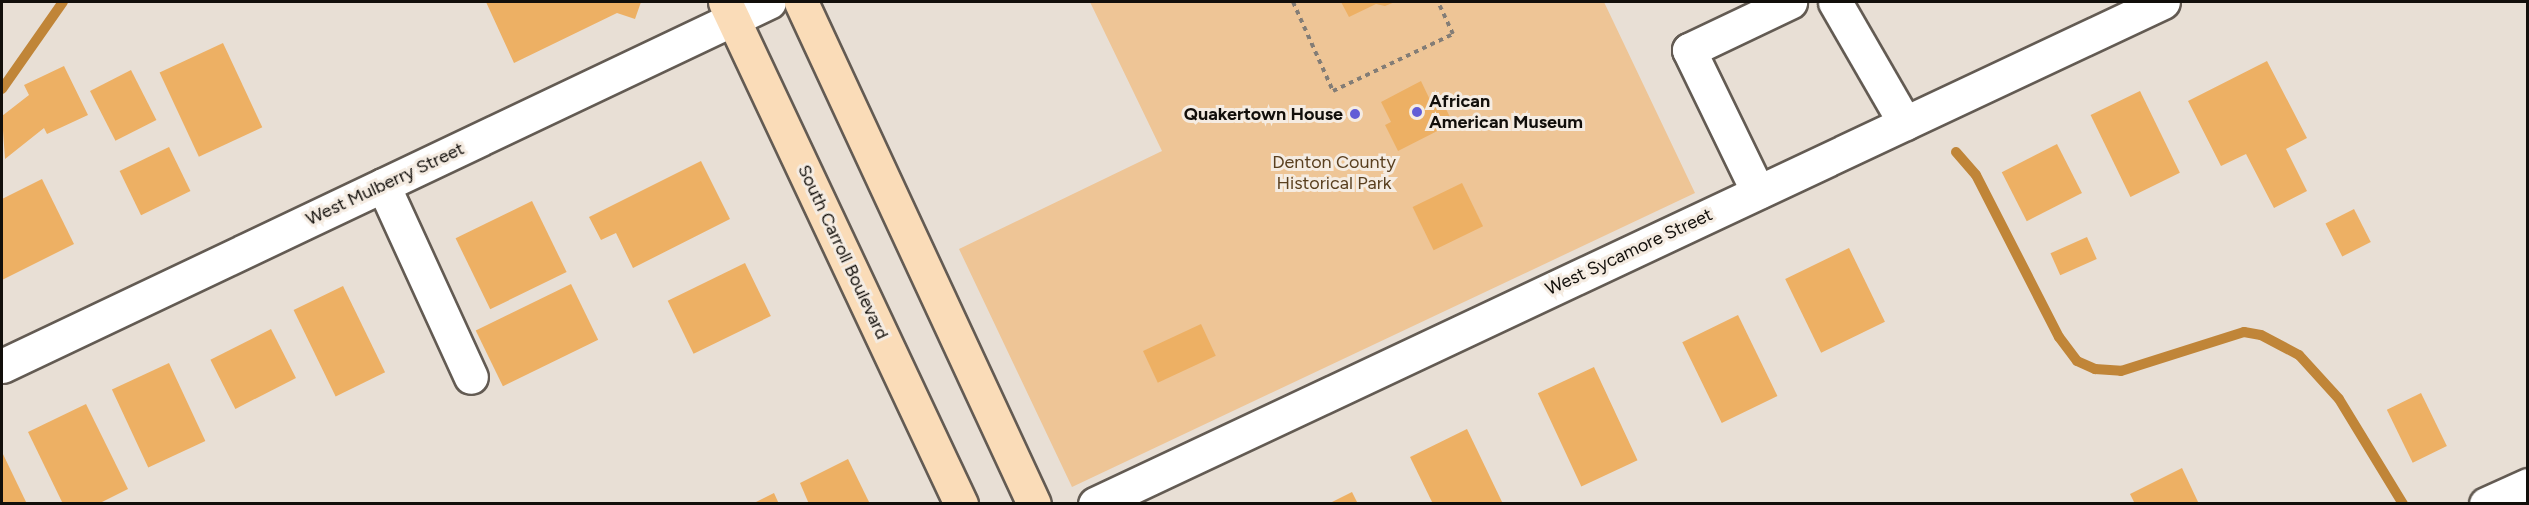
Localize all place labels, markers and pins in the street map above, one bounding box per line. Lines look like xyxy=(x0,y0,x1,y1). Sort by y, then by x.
place label: African American Museum xyxy=(1429,91,1583,134)
place label: Quakertown House xyxy=(1184,103,1343,125)
marker: African American Museum xyxy=(1410,105,1424,119)
marker: Quakertown House xyxy=(1348,107,1362,121)

